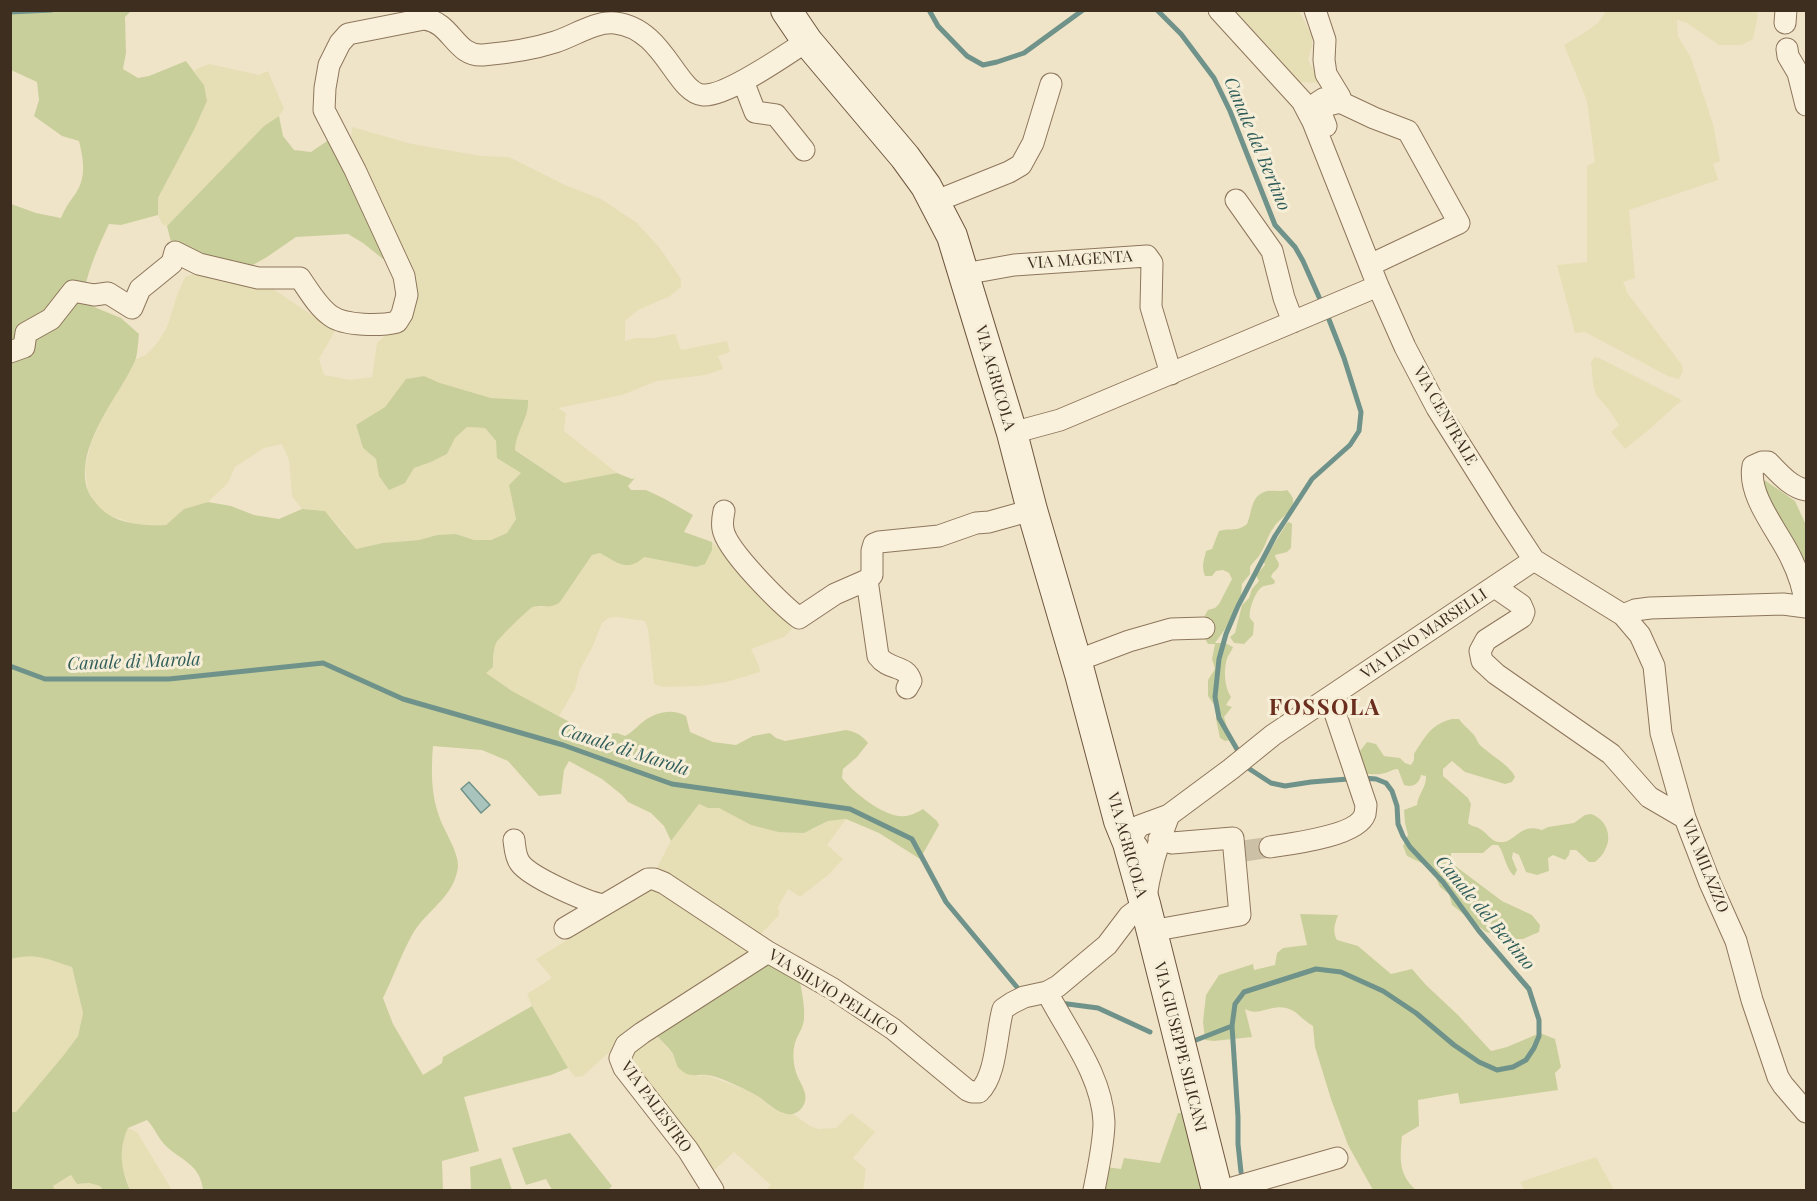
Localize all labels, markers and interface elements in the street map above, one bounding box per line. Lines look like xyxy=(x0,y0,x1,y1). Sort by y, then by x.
water label: Canale del Bertino xyxy=(1219,74,1295,214)
street label: VIA MAGENTA xyxy=(1027,247,1133,273)
street label: VIA AGRICOLA xyxy=(971,323,1019,433)
street label: VIA CENTRALE xyxy=(1409,363,1481,469)
street label: VIA LINO MARSELLI xyxy=(1357,585,1491,683)
water label: Canale di Marola xyxy=(67,649,201,675)
district label: FOSSOLA xyxy=(1269,695,1381,721)
water label: Canale di Marola xyxy=(558,719,692,781)
street label: VIA AGRICOLA xyxy=(1103,790,1151,900)
street label: VIA MILAZZO xyxy=(1678,816,1732,916)
water label: Canale del Bertino xyxy=(1431,851,1539,975)
street label: VIA SILVIO PELLICO xyxy=(765,945,901,1041)
street label: VIA GIUSEPPE SILICANI xyxy=(1150,960,1210,1134)
street label: VIA PALESTRO xyxy=(616,1058,696,1156)

